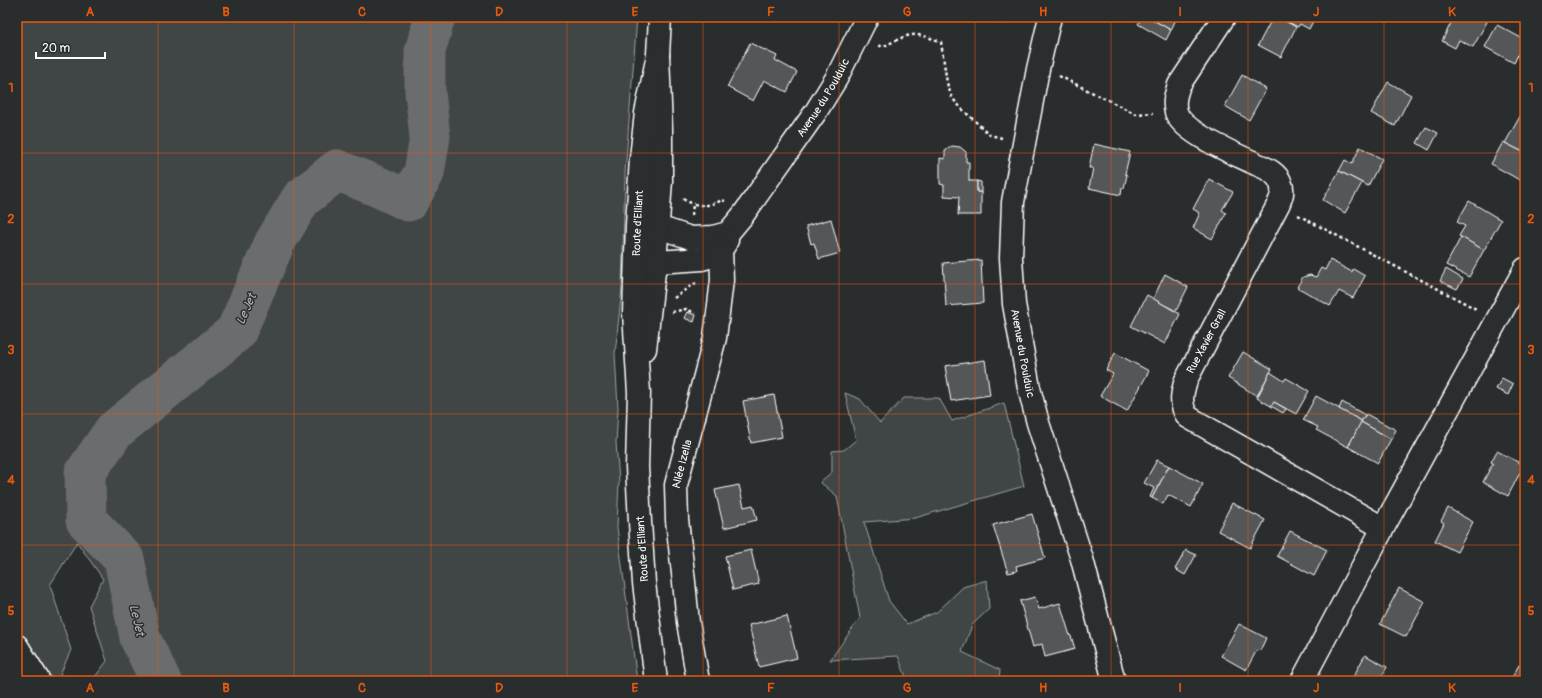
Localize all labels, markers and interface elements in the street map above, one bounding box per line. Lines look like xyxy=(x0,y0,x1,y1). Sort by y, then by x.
text: A xyxy=(86,4,95,20)
text: B xyxy=(222,4,230,20)
text: C xyxy=(358,4,366,20)
text: D xyxy=(495,4,503,20)
text: E xyxy=(632,4,639,20)
text: F xyxy=(767,4,775,20)
text: G xyxy=(903,4,912,20)
text: H xyxy=(1039,4,1047,20)
text: I xyxy=(1178,4,1182,20)
text: J xyxy=(1313,4,1319,20)
text: K xyxy=(1448,4,1456,20)
scale bar xyxy=(36,34,105,60)
text: 20 m xyxy=(42,41,71,56)
street label: Avenue du Poulduïc xyxy=(794,56,852,139)
text: 1 xyxy=(8,80,14,96)
text: 1 xyxy=(1528,80,1534,96)
street label: Route d'Elliant xyxy=(630,189,646,256)
text: 2 xyxy=(7,211,15,227)
text: 2 xyxy=(1527,211,1535,227)
water label: Le Jet xyxy=(233,291,260,327)
street label: Rue Xavier Grall xyxy=(1184,307,1229,376)
street label: Avenue du Poulduïc xyxy=(1008,308,1037,400)
text: 3 xyxy=(7,342,15,358)
text: 3 xyxy=(1527,342,1535,358)
street label: Allée Izella xyxy=(670,438,695,489)
text: 4 xyxy=(7,472,15,488)
text: 4 xyxy=(1527,472,1535,488)
street label: Route d'Elliant xyxy=(634,515,651,582)
text: 5 xyxy=(7,603,15,619)
water label: Le Jet xyxy=(126,603,148,638)
text: 5 xyxy=(1527,603,1535,619)
text: A xyxy=(86,680,95,696)
text: B xyxy=(222,680,230,696)
text: C xyxy=(358,680,366,696)
text: D xyxy=(495,680,503,696)
text: E xyxy=(632,680,639,696)
text: F xyxy=(767,680,775,696)
text: G xyxy=(903,680,912,696)
text: H xyxy=(1039,680,1047,696)
text: I xyxy=(1178,680,1182,696)
text: J xyxy=(1313,680,1319,696)
text: K xyxy=(1448,680,1456,696)

